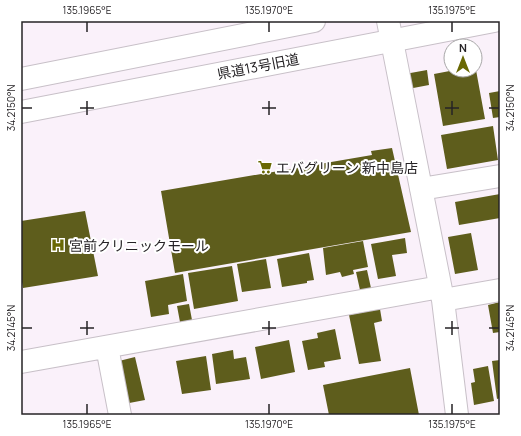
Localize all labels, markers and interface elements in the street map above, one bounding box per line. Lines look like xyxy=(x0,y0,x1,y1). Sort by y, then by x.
text: 135.1965°E xyxy=(63,3,112,17)
text: 135.1970°E xyxy=(245,3,293,17)
text: 135.1975°E xyxy=(428,3,476,17)
north arrow xyxy=(443,38,483,78)
text: N xyxy=(459,40,467,55)
street label: 県道13号旧道 xyxy=(215,49,301,83)
text: 34.2150°N xyxy=(4,85,18,131)
text: 34.2150°N xyxy=(503,85,517,131)
place label: エバグリーン 新中島店 xyxy=(276,158,418,177)
supermarket icon: エバグリーン 新中島店 xyxy=(257,159,273,175)
place label: 宮前クリニックモール xyxy=(69,236,209,255)
hospital icon: 宮前クリニックモール xyxy=(50,237,66,253)
text: 34.2145°N xyxy=(4,305,18,351)
text: 34.2145°N xyxy=(503,305,517,351)
text: 135.1965°E xyxy=(63,417,112,431)
text: 135.1970°E xyxy=(245,417,293,431)
text: 135.1975°E xyxy=(428,417,476,431)

